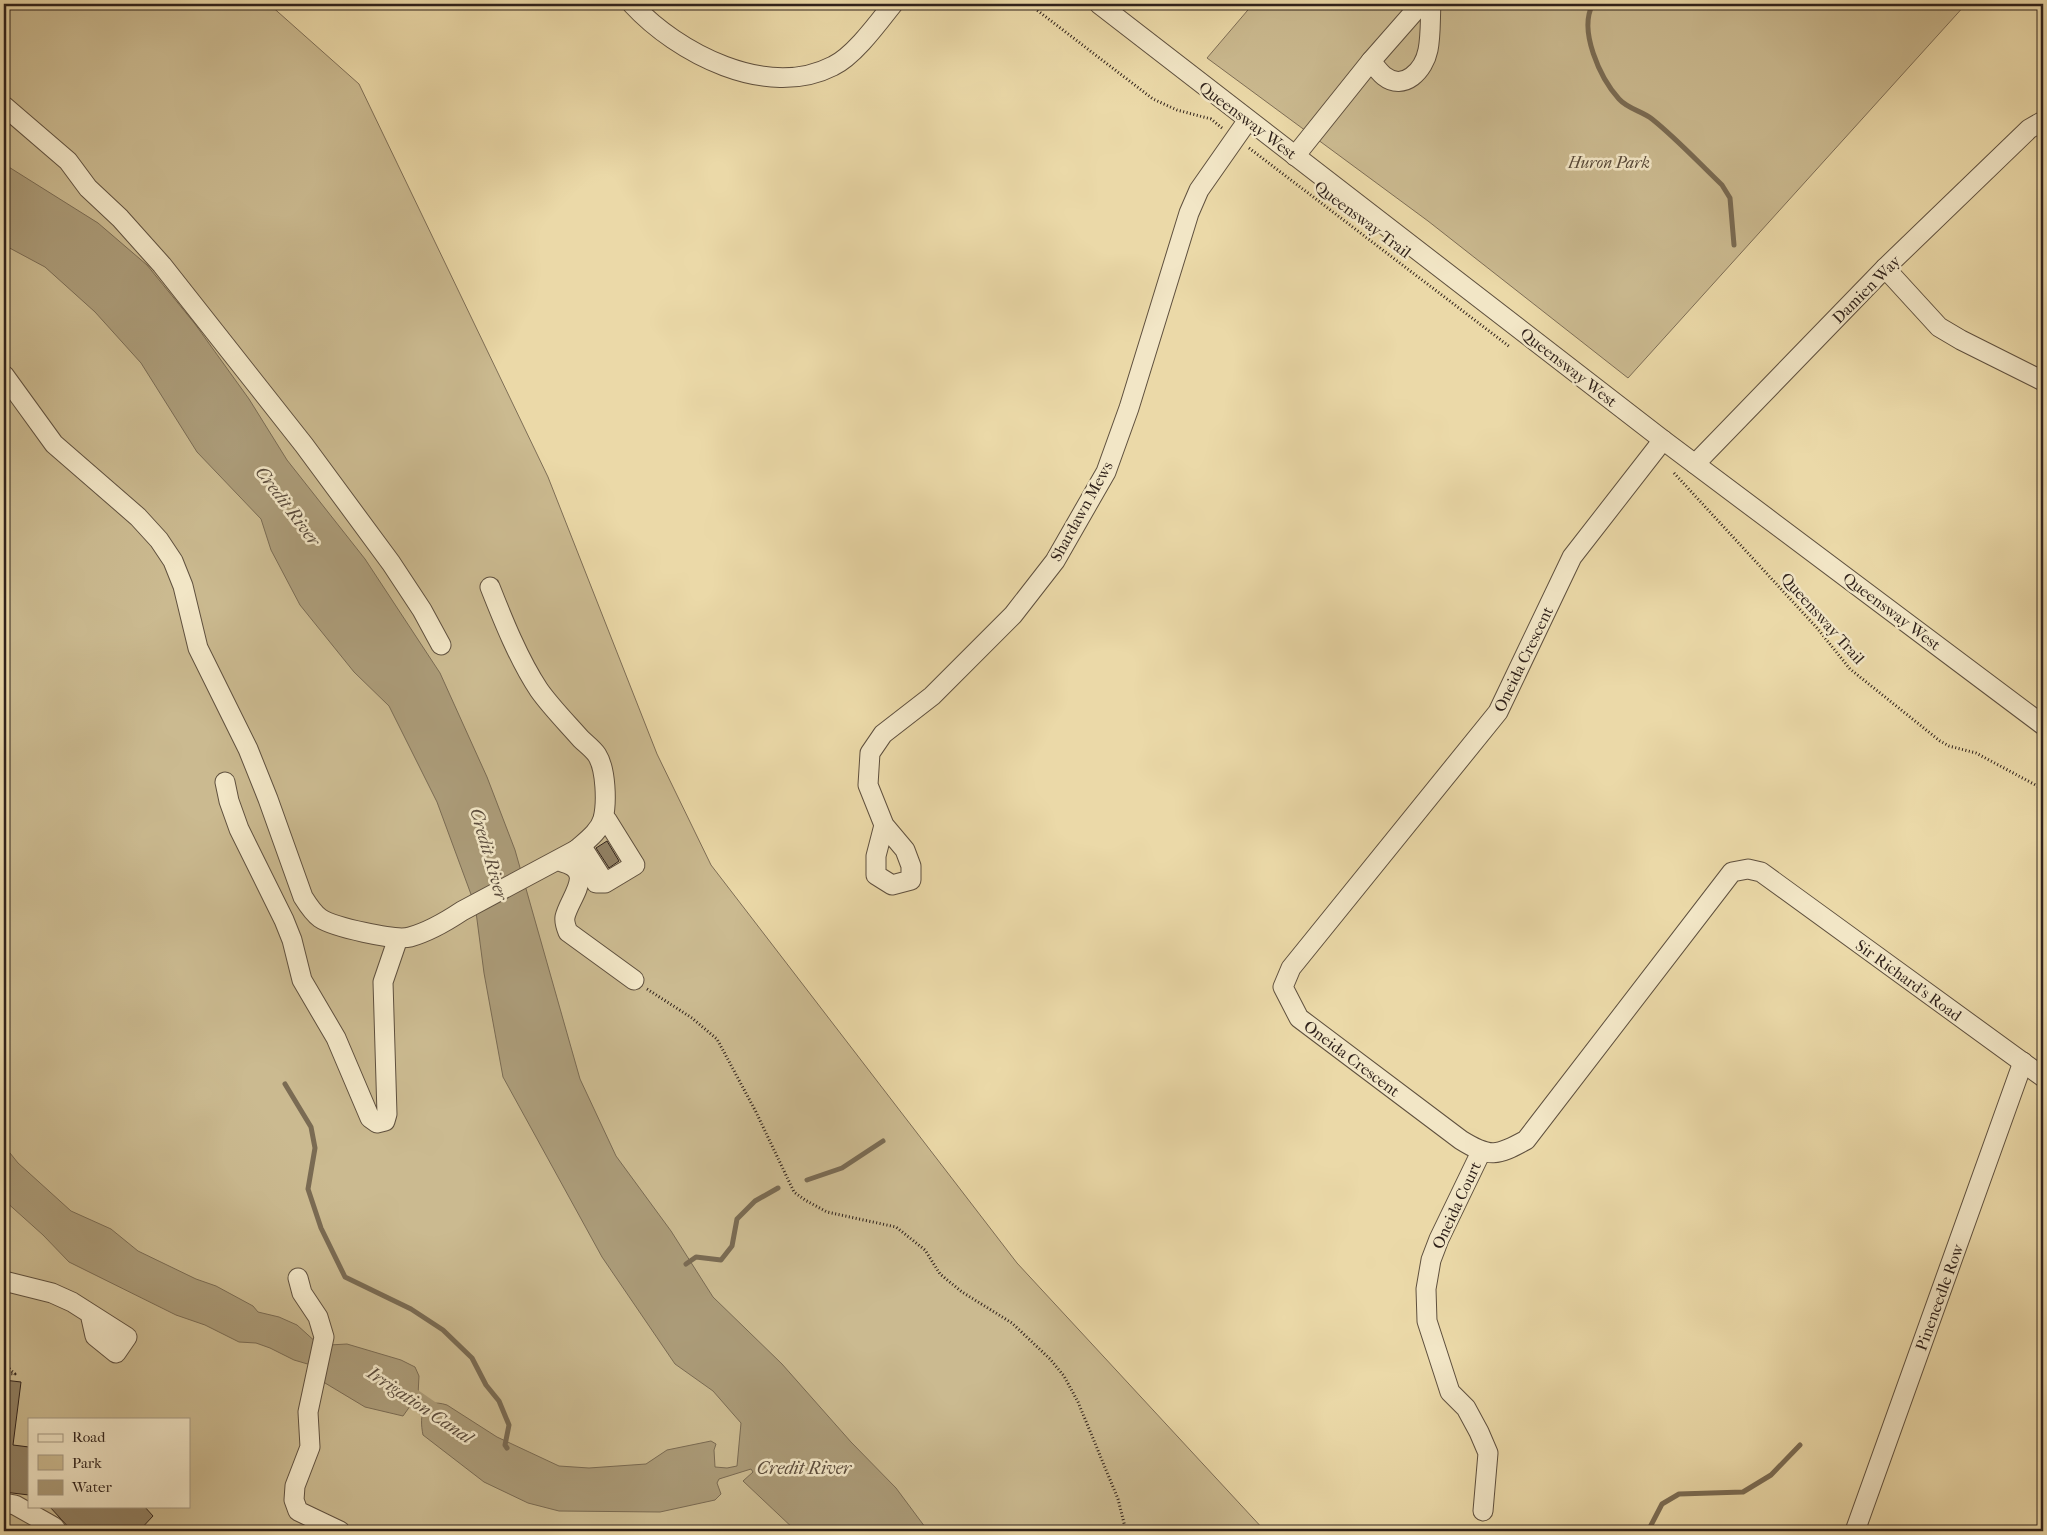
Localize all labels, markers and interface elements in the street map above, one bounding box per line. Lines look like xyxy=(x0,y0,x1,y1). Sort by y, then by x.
street label: Queensway West xyxy=(1195,78,1300,163)
park label: Huron Park xyxy=(1567,153,1650,172)
street label: Queensway Trail xyxy=(1311,177,1415,262)
street label: Damien Way xyxy=(1828,251,1905,327)
street label: Queensway West xyxy=(1517,324,1621,411)
street label: Shardawn Mews xyxy=(1046,458,1117,565)
water label: Credit River xyxy=(251,462,326,552)
street label: Queensway Trail xyxy=(1777,569,1869,668)
street label: Queensway West xyxy=(1839,569,1944,654)
street label: Oneida Crescent xyxy=(1490,603,1557,715)
water label: Credit River xyxy=(465,806,512,904)
street label: Sir Richard's Road xyxy=(1852,936,1966,1025)
street label: Oneida Crescent xyxy=(1300,1016,1404,1101)
street label: Oneida Court xyxy=(1428,1158,1485,1252)
street label: Pineneedle Row xyxy=(1911,1240,1968,1353)
water label: Irrigation Canal xyxy=(362,1362,478,1450)
legend xyxy=(28,1418,190,1508)
text: Road xyxy=(72,1428,106,1446)
text: Park xyxy=(72,1454,102,1472)
water label: Credit River xyxy=(757,1458,853,1479)
text: Water xyxy=(71,1478,112,1496)

